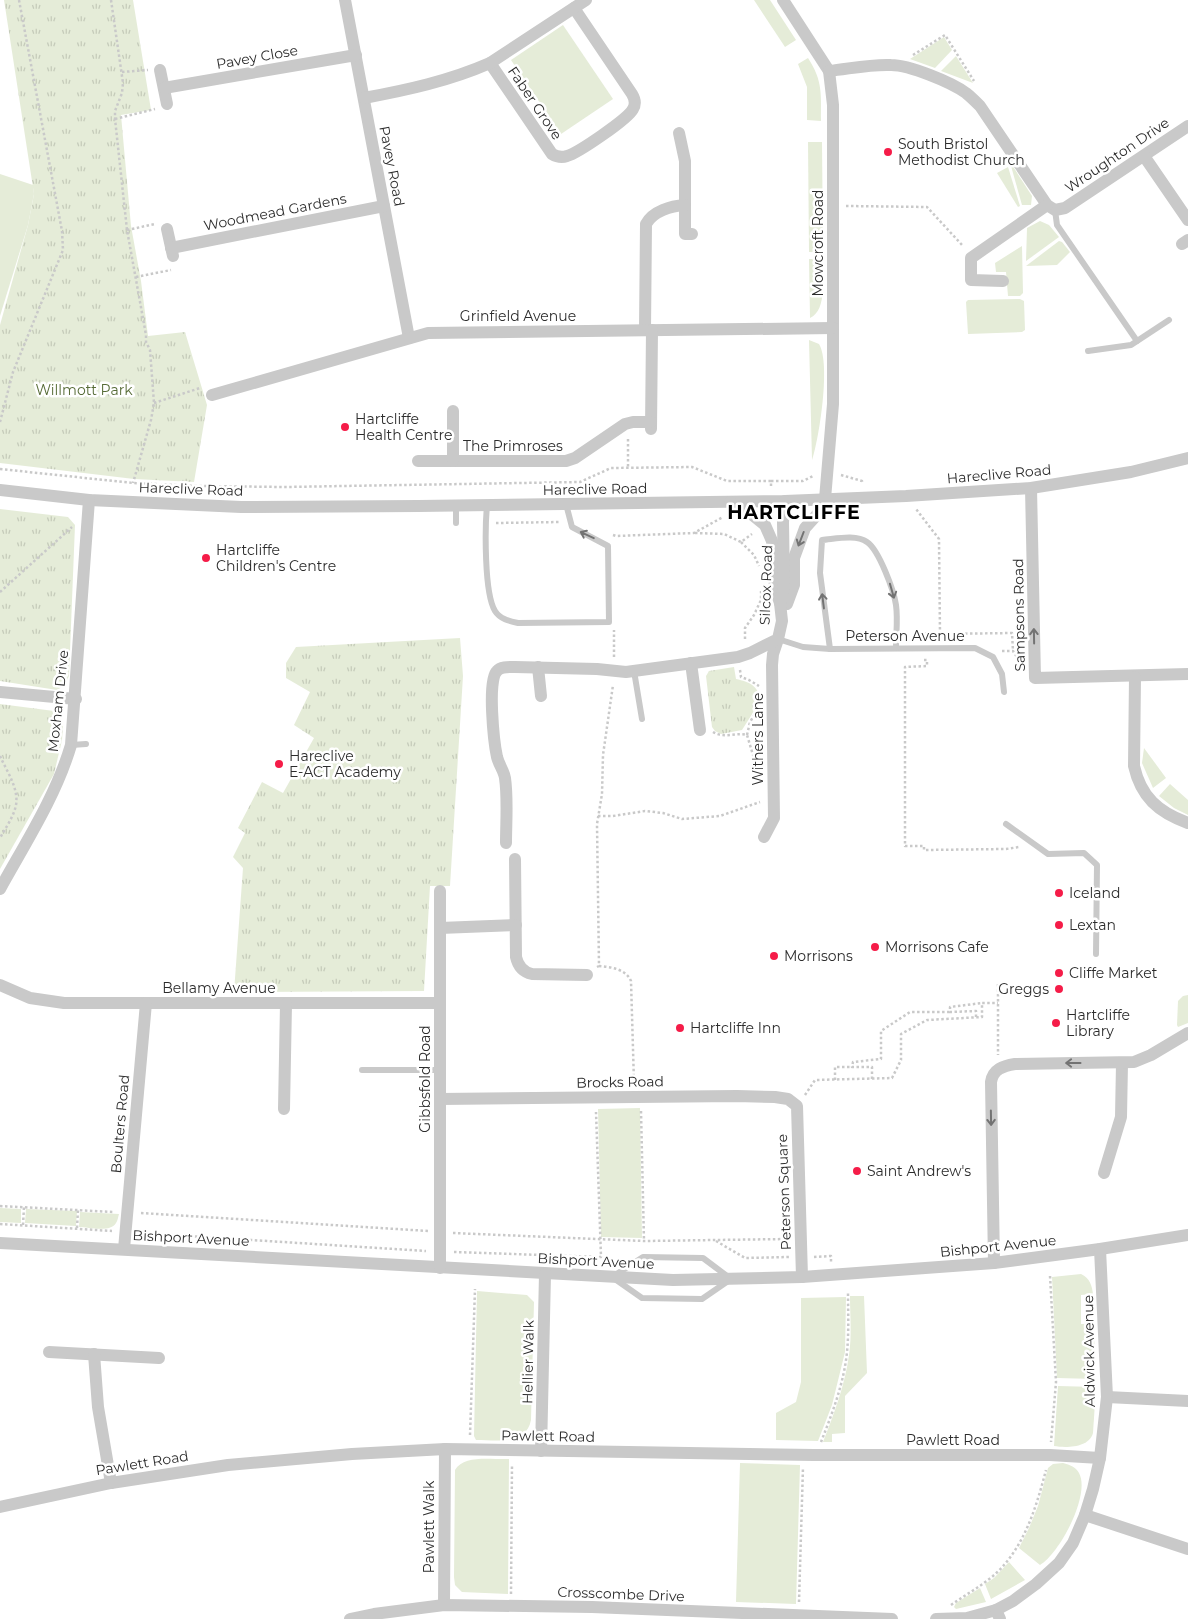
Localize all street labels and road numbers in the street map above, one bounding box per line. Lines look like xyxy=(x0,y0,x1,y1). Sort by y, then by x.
street label: Pavey Close xyxy=(215,41,299,73)
street label: Faber Grove xyxy=(504,63,566,143)
street label: Wroughton Drive xyxy=(1061,113,1173,197)
street label: Pavey Road xyxy=(375,124,409,208)
street label: Woodmead Gardens xyxy=(202,189,348,235)
street label: Mowcroft Road xyxy=(809,190,827,296)
street label: Grinfield Avenue xyxy=(460,307,576,325)
street label: The Primroses xyxy=(463,437,563,455)
street label: Hareclive Road xyxy=(946,460,1052,488)
street label: Hareclive Road xyxy=(138,478,244,500)
street label: Hareclive Road xyxy=(542,479,648,499)
street label: Silcox Road xyxy=(756,545,776,625)
street label: Sampsons Road xyxy=(1009,558,1029,672)
street label: Peterson Avenue xyxy=(845,627,965,645)
street label: Moxham Drive xyxy=(44,649,72,753)
street label: Withers Lane xyxy=(749,692,767,786)
street label: Bellamy Avenue xyxy=(162,979,276,997)
street label: Gibbsfold Road xyxy=(416,1025,434,1133)
street label: Brocks Road xyxy=(576,1072,664,1092)
street label: Boulters Road xyxy=(107,1074,133,1174)
street label: Peterson Square xyxy=(773,1134,795,1250)
street label: Bishport Avenue xyxy=(132,1226,250,1250)
street label: Bishport Avenue xyxy=(939,1231,1057,1261)
street label: Bishport Avenue xyxy=(537,1249,655,1273)
street label: Aldwick Avenue xyxy=(1079,1295,1099,1407)
street label: Hellier Walk xyxy=(518,1319,538,1404)
street label: Pawlett Road xyxy=(501,1426,595,1446)
street label: Pawlett Road xyxy=(906,1431,1000,1449)
street label: Pawlett Road xyxy=(94,1447,190,1479)
street label: Pawlett Walk xyxy=(420,1480,438,1573)
street label: Crosscombe Drive xyxy=(557,1583,685,1605)

